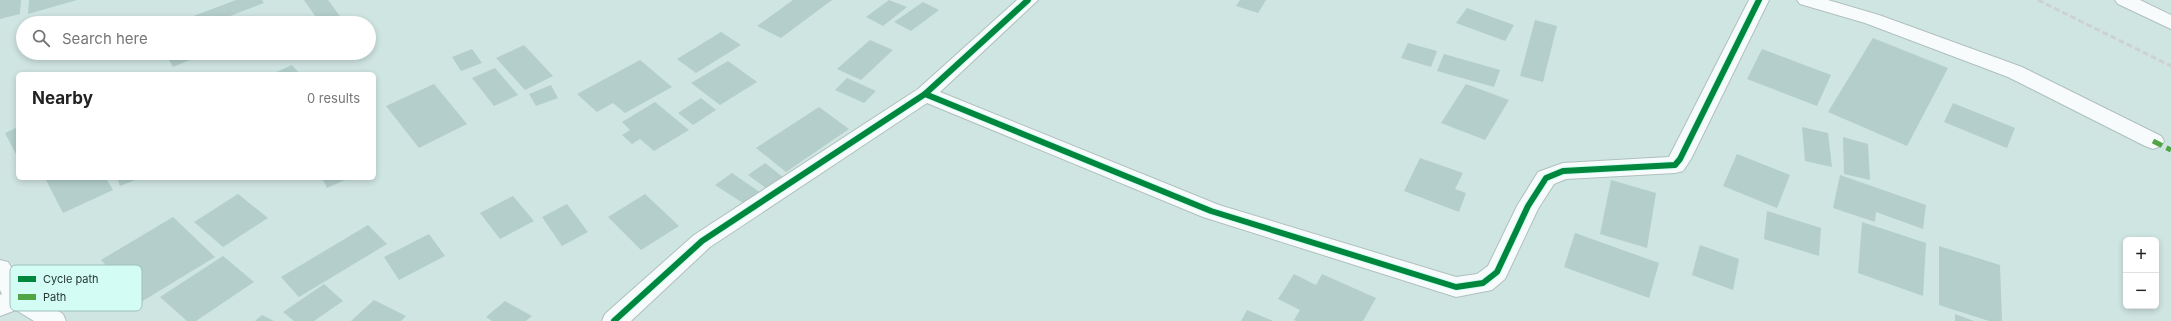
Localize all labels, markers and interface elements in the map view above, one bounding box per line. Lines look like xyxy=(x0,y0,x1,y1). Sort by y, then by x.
search box xyxy=(16,16,376,60)
icon: search xyxy=(30,27,52,49)
text: Search here xyxy=(62,29,148,48)
text: Nearby xyxy=(32,88,93,108)
text: 0 results xyxy=(307,90,360,106)
map controls xyxy=(2123,237,2159,309)
button: + xyxy=(2123,237,2159,273)
legend xyxy=(10,265,142,311)
text: Cycle path xyxy=(43,272,99,286)
button: − xyxy=(2123,273,2159,309)
text: Path xyxy=(43,290,66,304)

